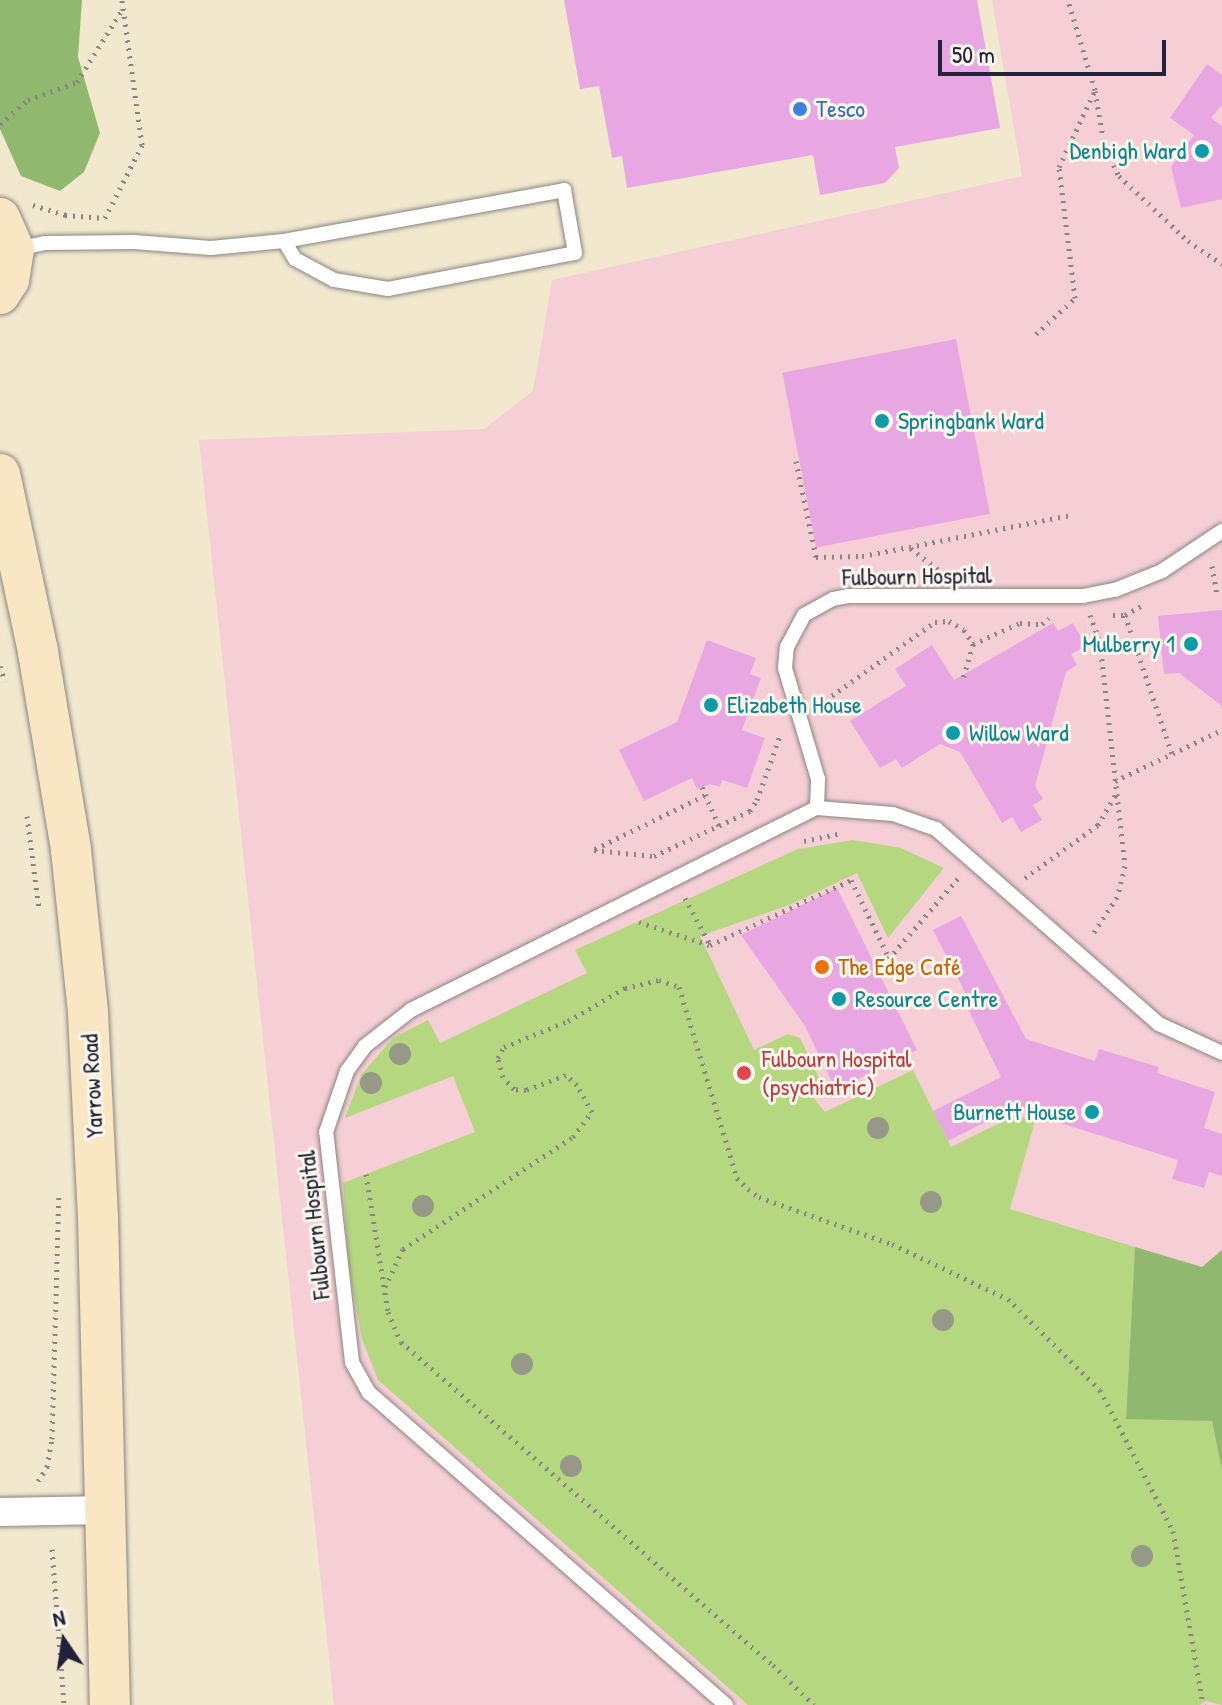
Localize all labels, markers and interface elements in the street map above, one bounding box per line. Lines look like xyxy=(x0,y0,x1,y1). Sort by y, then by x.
scale bar xyxy=(942,24,1170,74)
text: 50 m xyxy=(952,38,995,70)
place label: Tesco xyxy=(816,95,865,123)
marker: Tesco xyxy=(791,100,809,118)
place label: Denbigh Ward xyxy=(1070,137,1186,165)
marker: Denbigh Ward xyxy=(1193,142,1211,160)
place label: Springbank Ward xyxy=(898,407,1044,435)
marker: Springbank Ward xyxy=(873,412,891,430)
street label: Fulbourn Hospital xyxy=(842,560,992,592)
place label: Mulberry 1 xyxy=(1082,630,1175,658)
marker: Mulberry 1 xyxy=(1182,635,1200,653)
place label: Elizabeth House xyxy=(727,691,862,719)
marker: Elizabeth House xyxy=(702,696,720,714)
place label: Willow Ward xyxy=(969,719,1069,747)
marker: Willow Ward xyxy=(944,724,962,742)
place label: The Edge Café xyxy=(838,953,961,981)
marker: The Edge Café xyxy=(813,958,831,976)
place label: Resource Centre xyxy=(855,985,998,1013)
marker: Resource Centre xyxy=(830,990,848,1008)
street label: Yarrow Road xyxy=(75,1033,109,1139)
place label: Fulbourn Hospital (psychiatric) xyxy=(762,1045,912,1101)
marker: Fulbourn Hospital (psychiatric) xyxy=(733,1062,755,1084)
place label: Burnett House xyxy=(953,1098,1076,1126)
marker: Burnett House xyxy=(1083,1103,1101,1121)
street label: Fulbourn Hospital xyxy=(292,1149,336,1301)
north arrow xyxy=(24,1601,104,1681)
text: N xyxy=(50,1602,68,1634)

